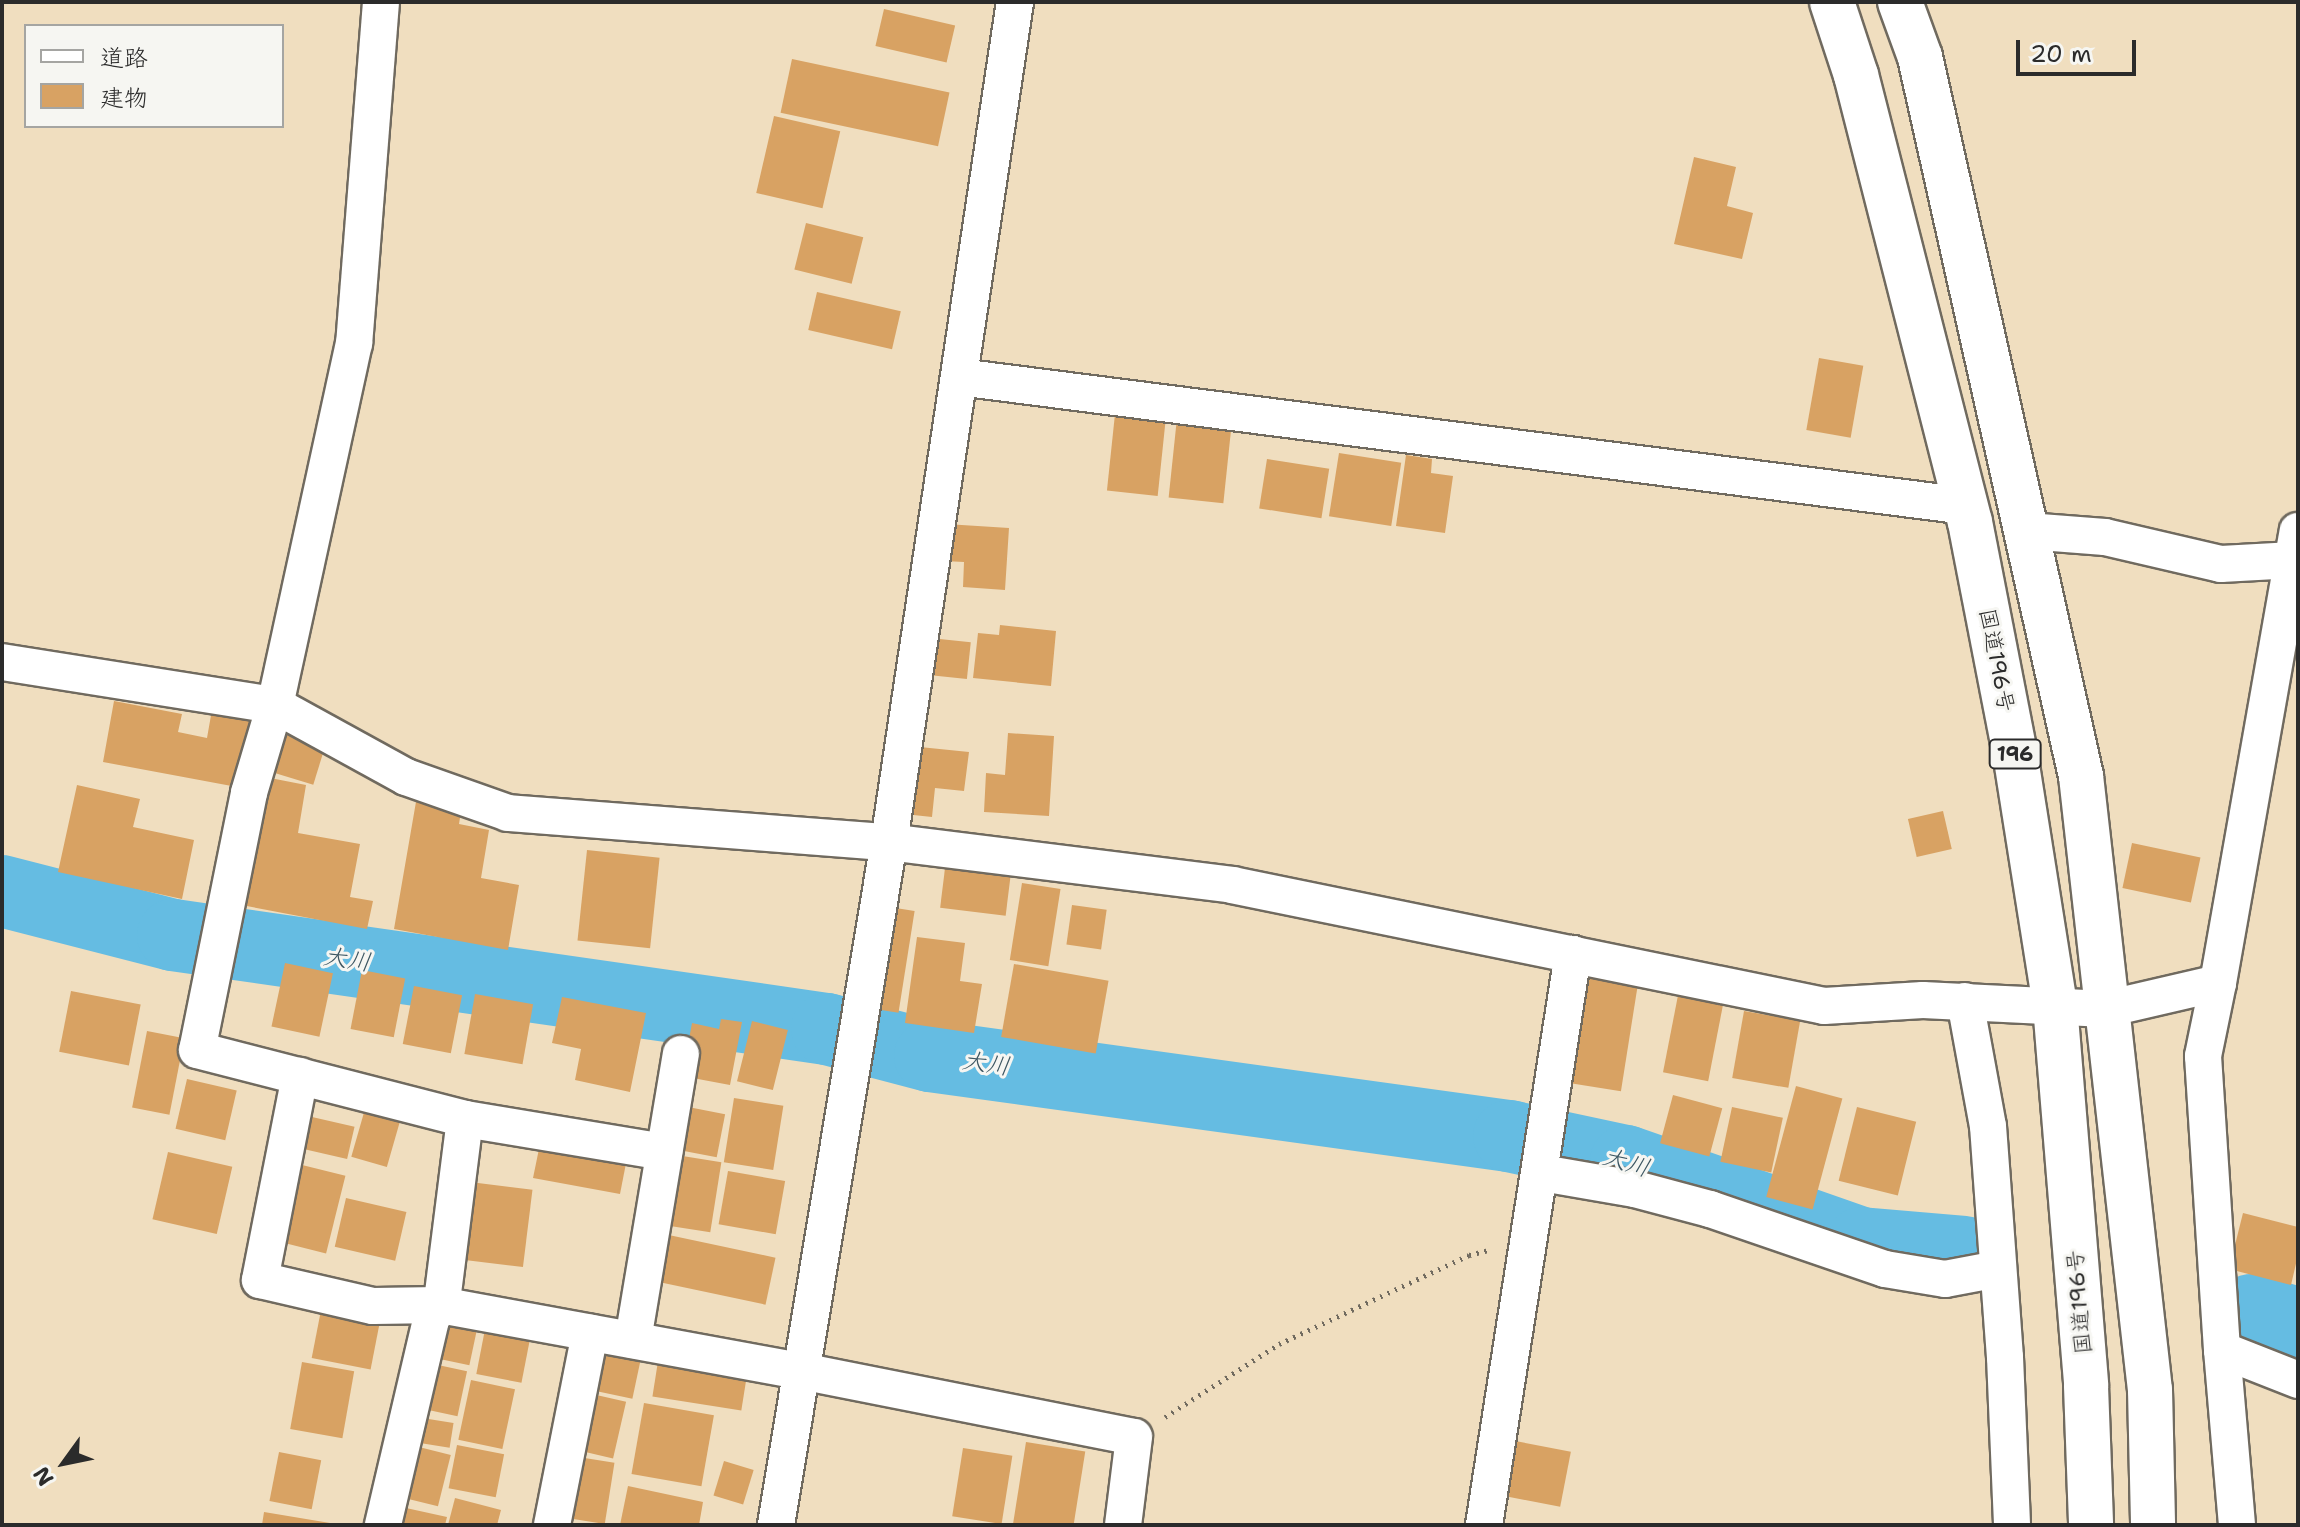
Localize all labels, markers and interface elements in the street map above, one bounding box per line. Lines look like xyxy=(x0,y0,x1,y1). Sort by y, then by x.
legend xyxy=(24,24,284,128)
scale bar xyxy=(2020,24,2140,74)
text: 20 m xyxy=(2030,38,2092,70)
text: 道路 xyxy=(100,42,148,74)
text: 建物 xyxy=(100,82,148,114)
street label: 国道196号 xyxy=(1974,606,2020,714)
road number: 196 xyxy=(1987,738,2043,770)
water label: 大川 xyxy=(321,942,373,978)
water label: 大川 xyxy=(960,1046,1012,1082)
water label: 大川 xyxy=(1599,1143,1653,1183)
street label: 国道196号 xyxy=(2061,1249,2097,1355)
north arrow xyxy=(24,1423,104,1503)
text: N xyxy=(27,1461,60,1492)

